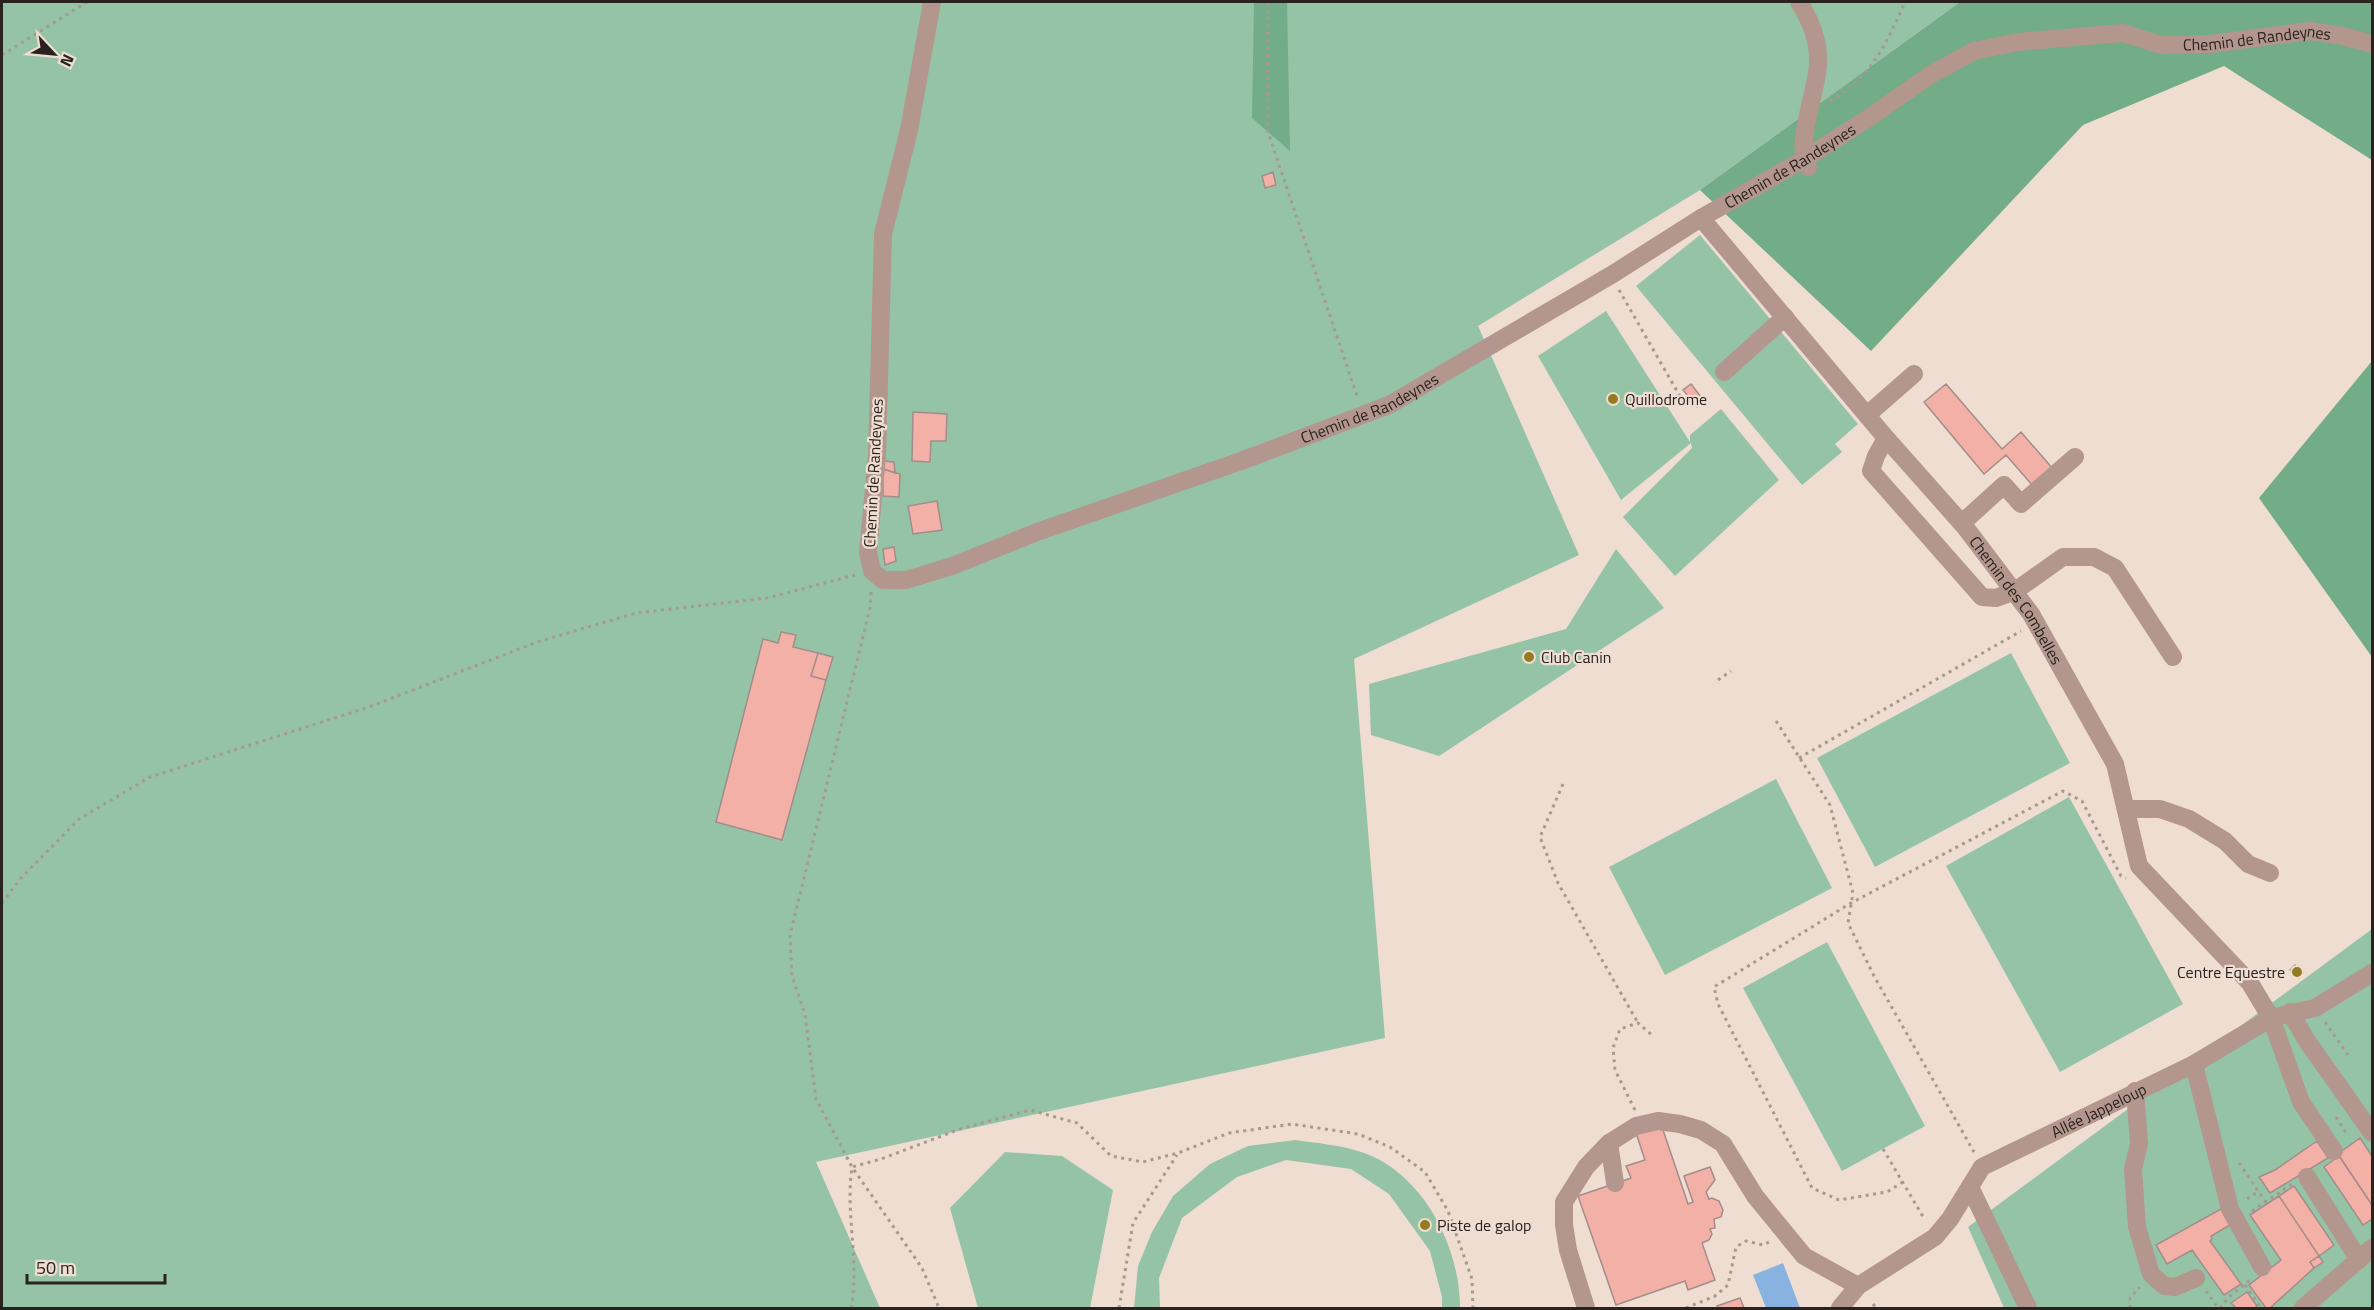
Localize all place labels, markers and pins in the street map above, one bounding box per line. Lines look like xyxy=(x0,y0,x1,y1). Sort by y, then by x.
place label: Quillodrome xyxy=(1625,387,1707,411)
marker: Quillodrome xyxy=(1606,392,1620,406)
place label: Club Canin xyxy=(1541,645,1611,669)
marker: Club Canin xyxy=(1522,650,1536,664)
place label: Centre Equestre xyxy=(2177,960,2285,984)
marker: Centre Equestre xyxy=(2290,965,2304,979)
place label: Piste de galop xyxy=(1437,1213,1532,1237)
marker: Piste de galop xyxy=(1418,1218,1432,1232)

